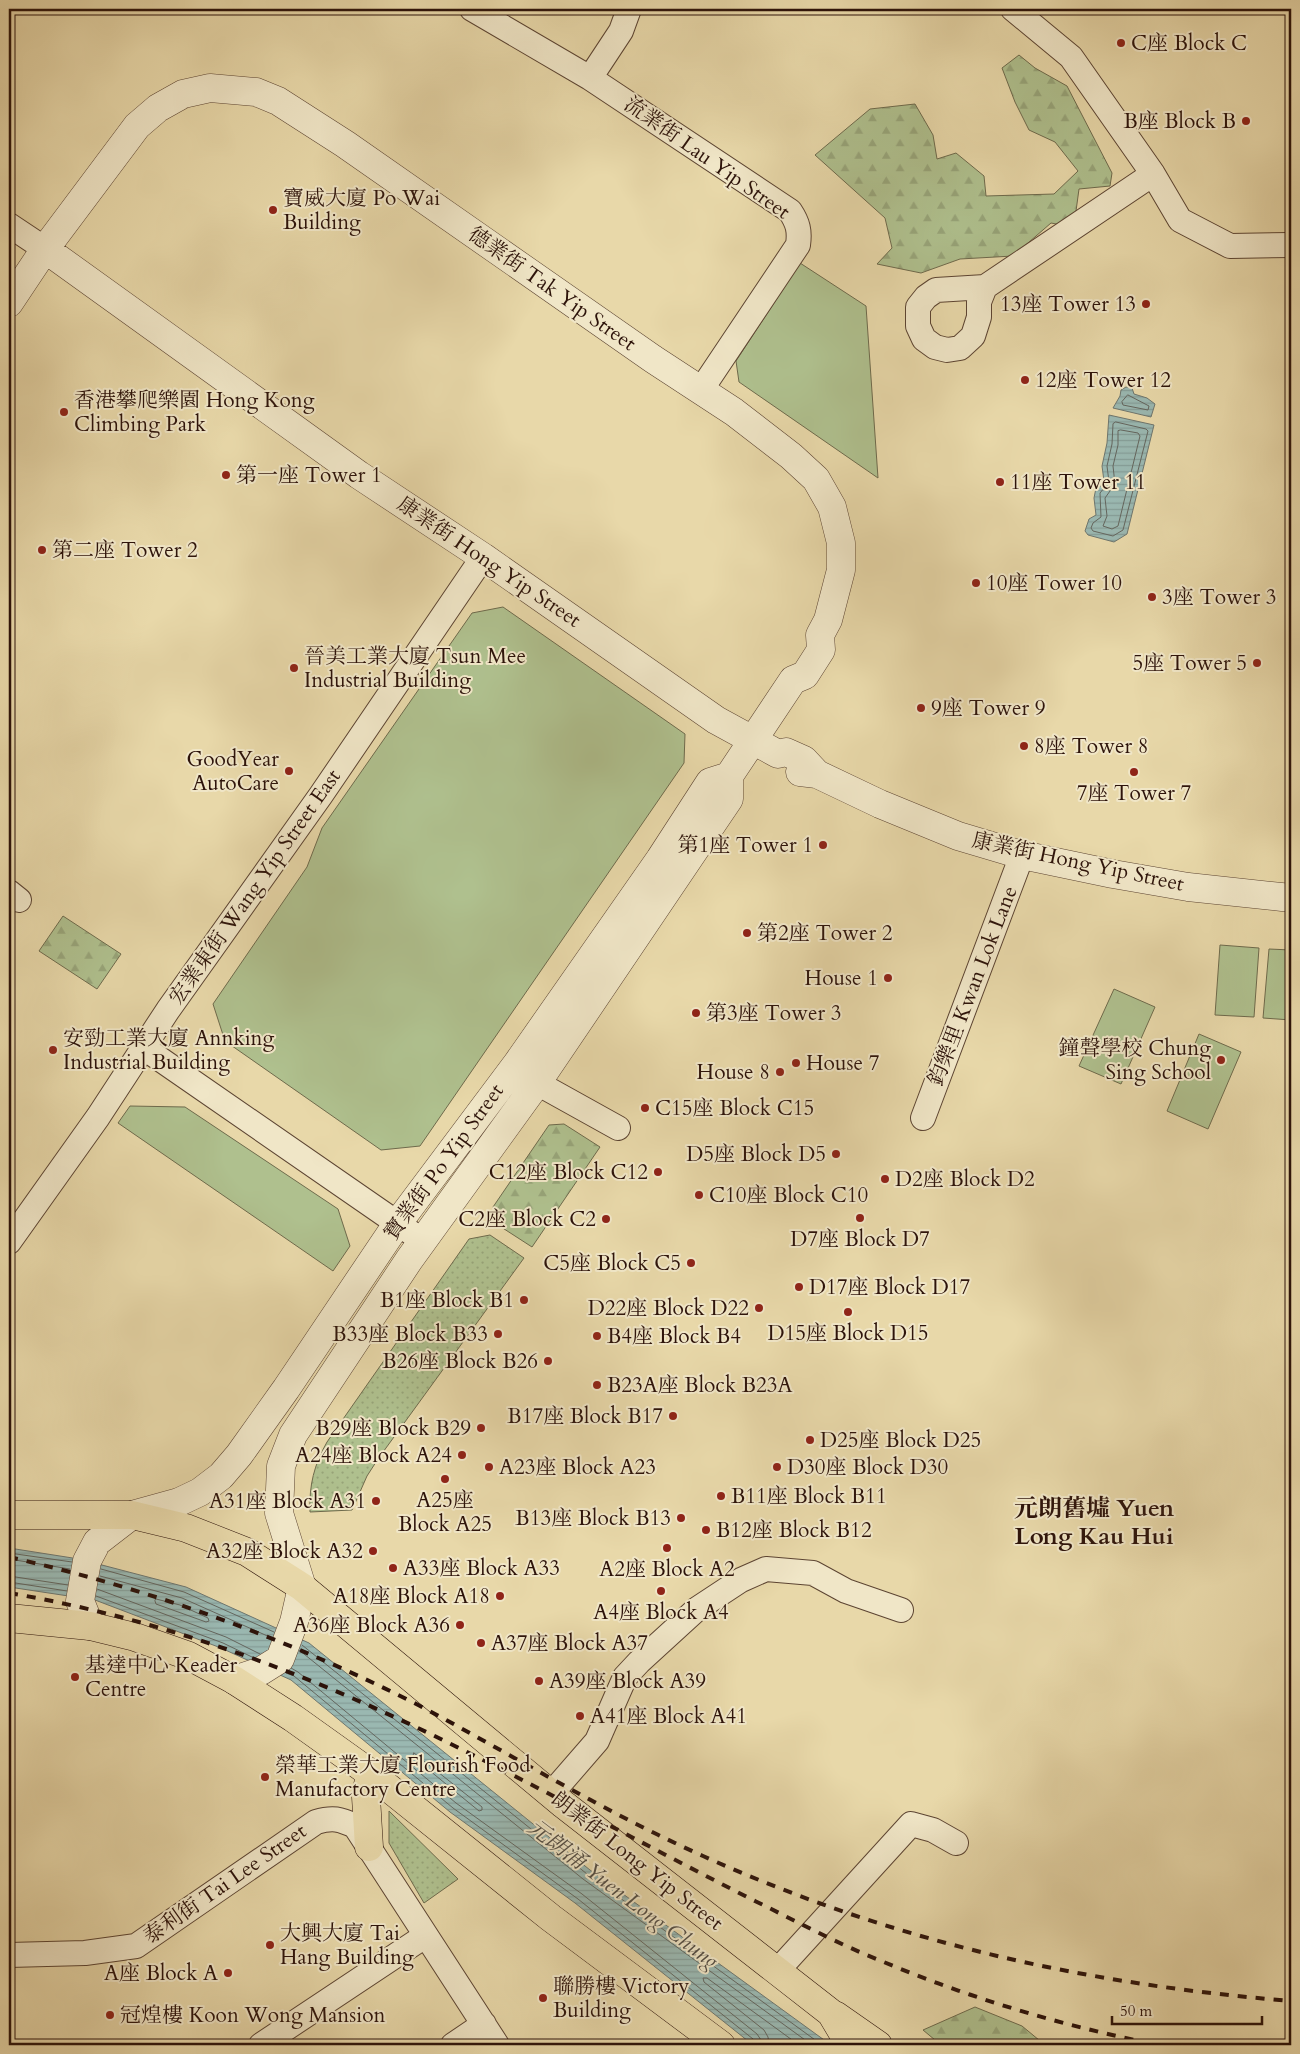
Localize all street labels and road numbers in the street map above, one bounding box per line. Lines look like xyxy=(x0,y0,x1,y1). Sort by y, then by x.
street label: 流業街 Lau Yip Street xyxy=(618,90,796,226)
street label: 德業街 Tak Yip Street xyxy=(462,220,642,358)
street label: 康業街 Hong Yip Street xyxy=(391,490,587,635)
street label: 宏業東街 Wang Yip Street East xyxy=(162,763,348,1011)
street label: 康業街 Hong Yip Street xyxy=(969,825,1187,899)
street label: 鈞樂里 Kwan Lok Lane xyxy=(921,882,1025,1090)
street label: 寶業街 Po Yip Street xyxy=(377,1078,511,1246)
street label: 朗業街 Long Yip Street xyxy=(545,1785,729,1938)
street label: 泰利街 Tai Lee Street xyxy=(138,1817,312,1951)

